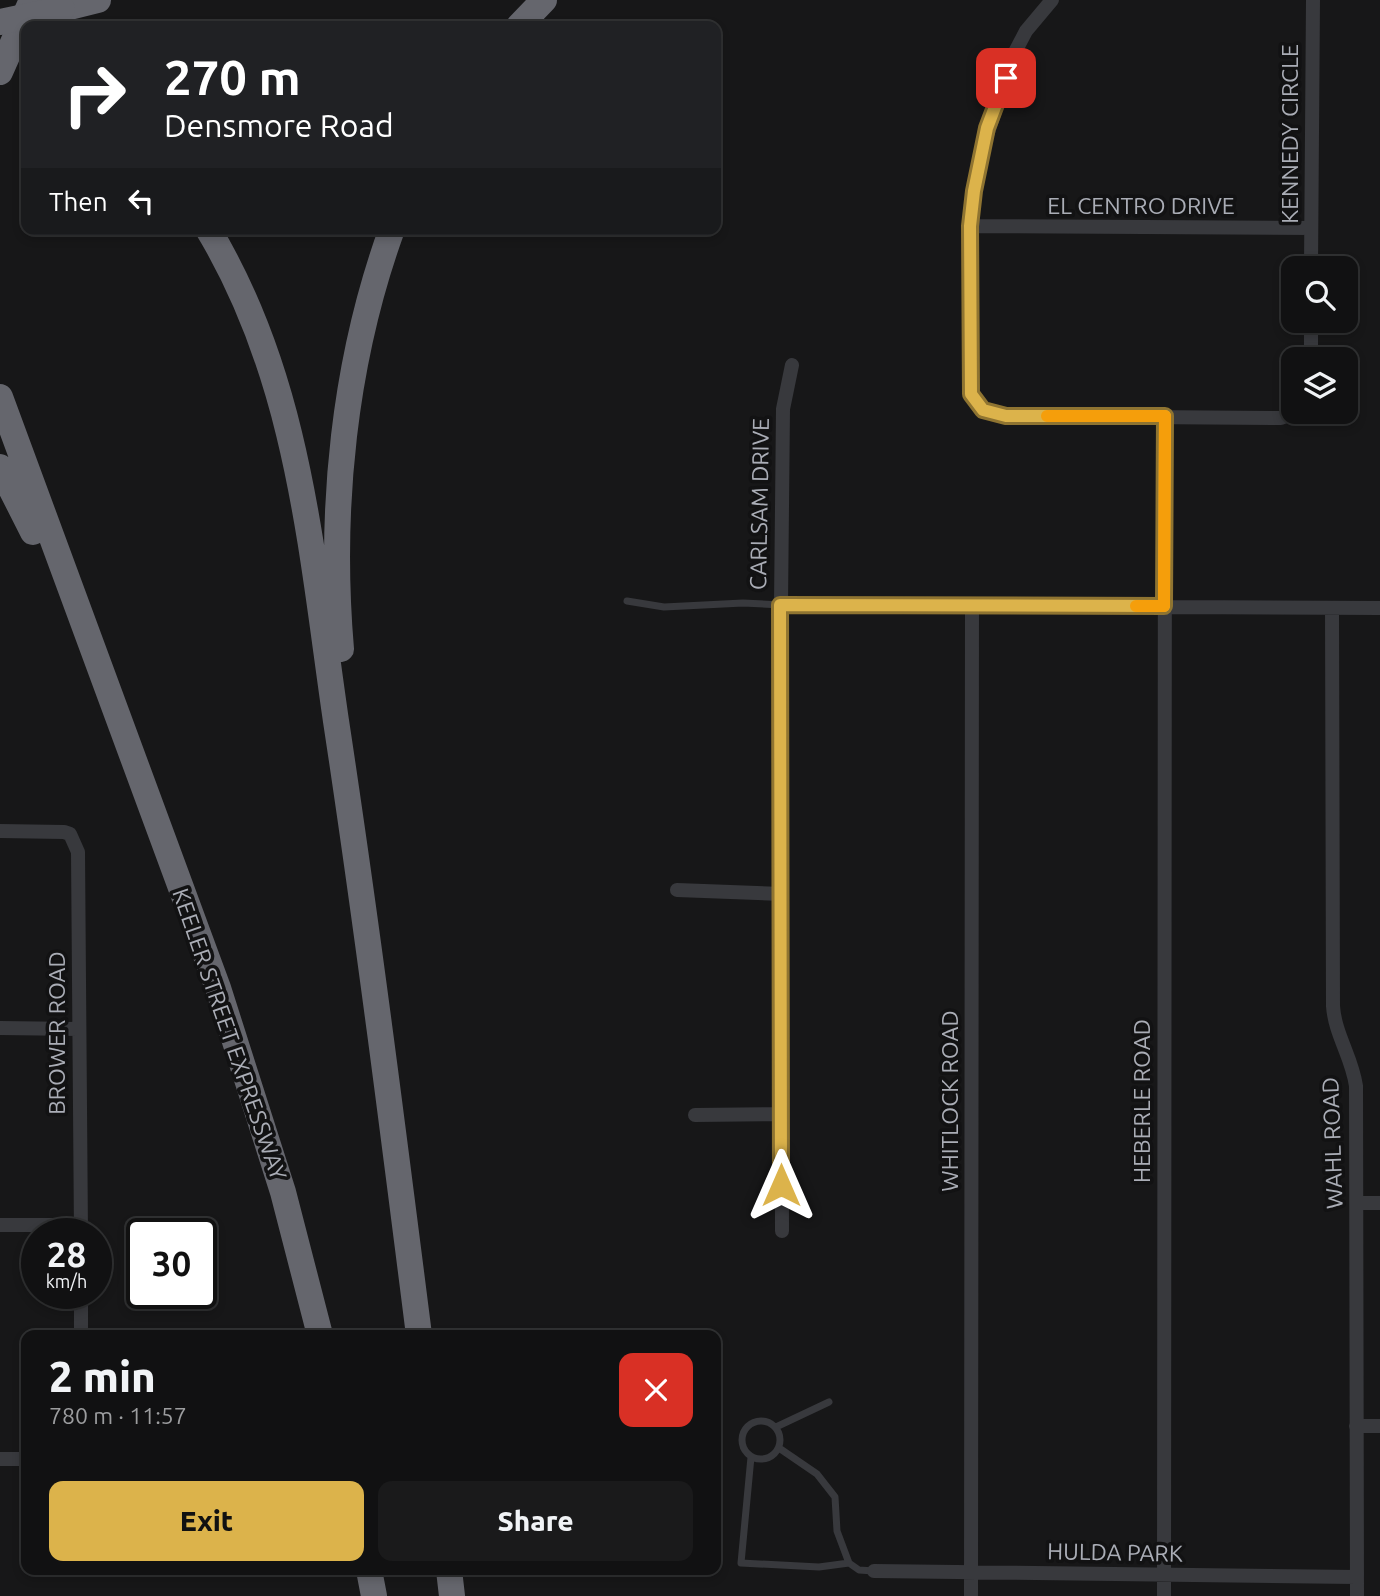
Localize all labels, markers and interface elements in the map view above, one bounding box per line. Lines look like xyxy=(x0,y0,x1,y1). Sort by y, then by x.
street label: KENNEDY CIRCLE xyxy=(1277,44,1302,224)
pin xyxy=(976,48,1036,108)
icon: right xyxy=(49,49,140,140)
text: 270 m xyxy=(164,49,301,104)
icon: arrive xyxy=(987,59,1025,97)
text: Densmore Road xyxy=(164,107,394,143)
icon: left xyxy=(122,182,160,220)
text: Then xyxy=(49,187,108,216)
street label: EL CENTRO DRIVE xyxy=(1047,193,1235,218)
map controls xyxy=(1281,256,1358,424)
button: search xyxy=(1281,256,1358,333)
button: layers xyxy=(1281,347,1358,424)
street label: CARLSAM DRIVE xyxy=(745,418,773,590)
street label: KEELER STREET EXPRESSWAY xyxy=(168,885,292,1184)
street label: BROWER ROAD xyxy=(44,951,69,1115)
street label: WHITLOCK ROAD xyxy=(937,1010,962,1192)
street label: HEBERLE ROAD xyxy=(1129,1019,1154,1183)
street label: WAHL ROAD xyxy=(1317,1077,1347,1209)
position arrow xyxy=(744,1148,818,1222)
speed limit sign: 30 xyxy=(126,1218,217,1309)
text: 28 xyxy=(47,1234,86,1274)
text: km/h xyxy=(46,1271,87,1291)
text: 2 min xyxy=(49,1353,156,1400)
button: close xyxy=(619,1353,693,1427)
text: 780 m · 11:57 xyxy=(49,1403,187,1428)
button: Exit xyxy=(49,1481,364,1561)
button: Share xyxy=(378,1481,693,1561)
street label: HULDA PARK xyxy=(1047,1538,1183,1566)

